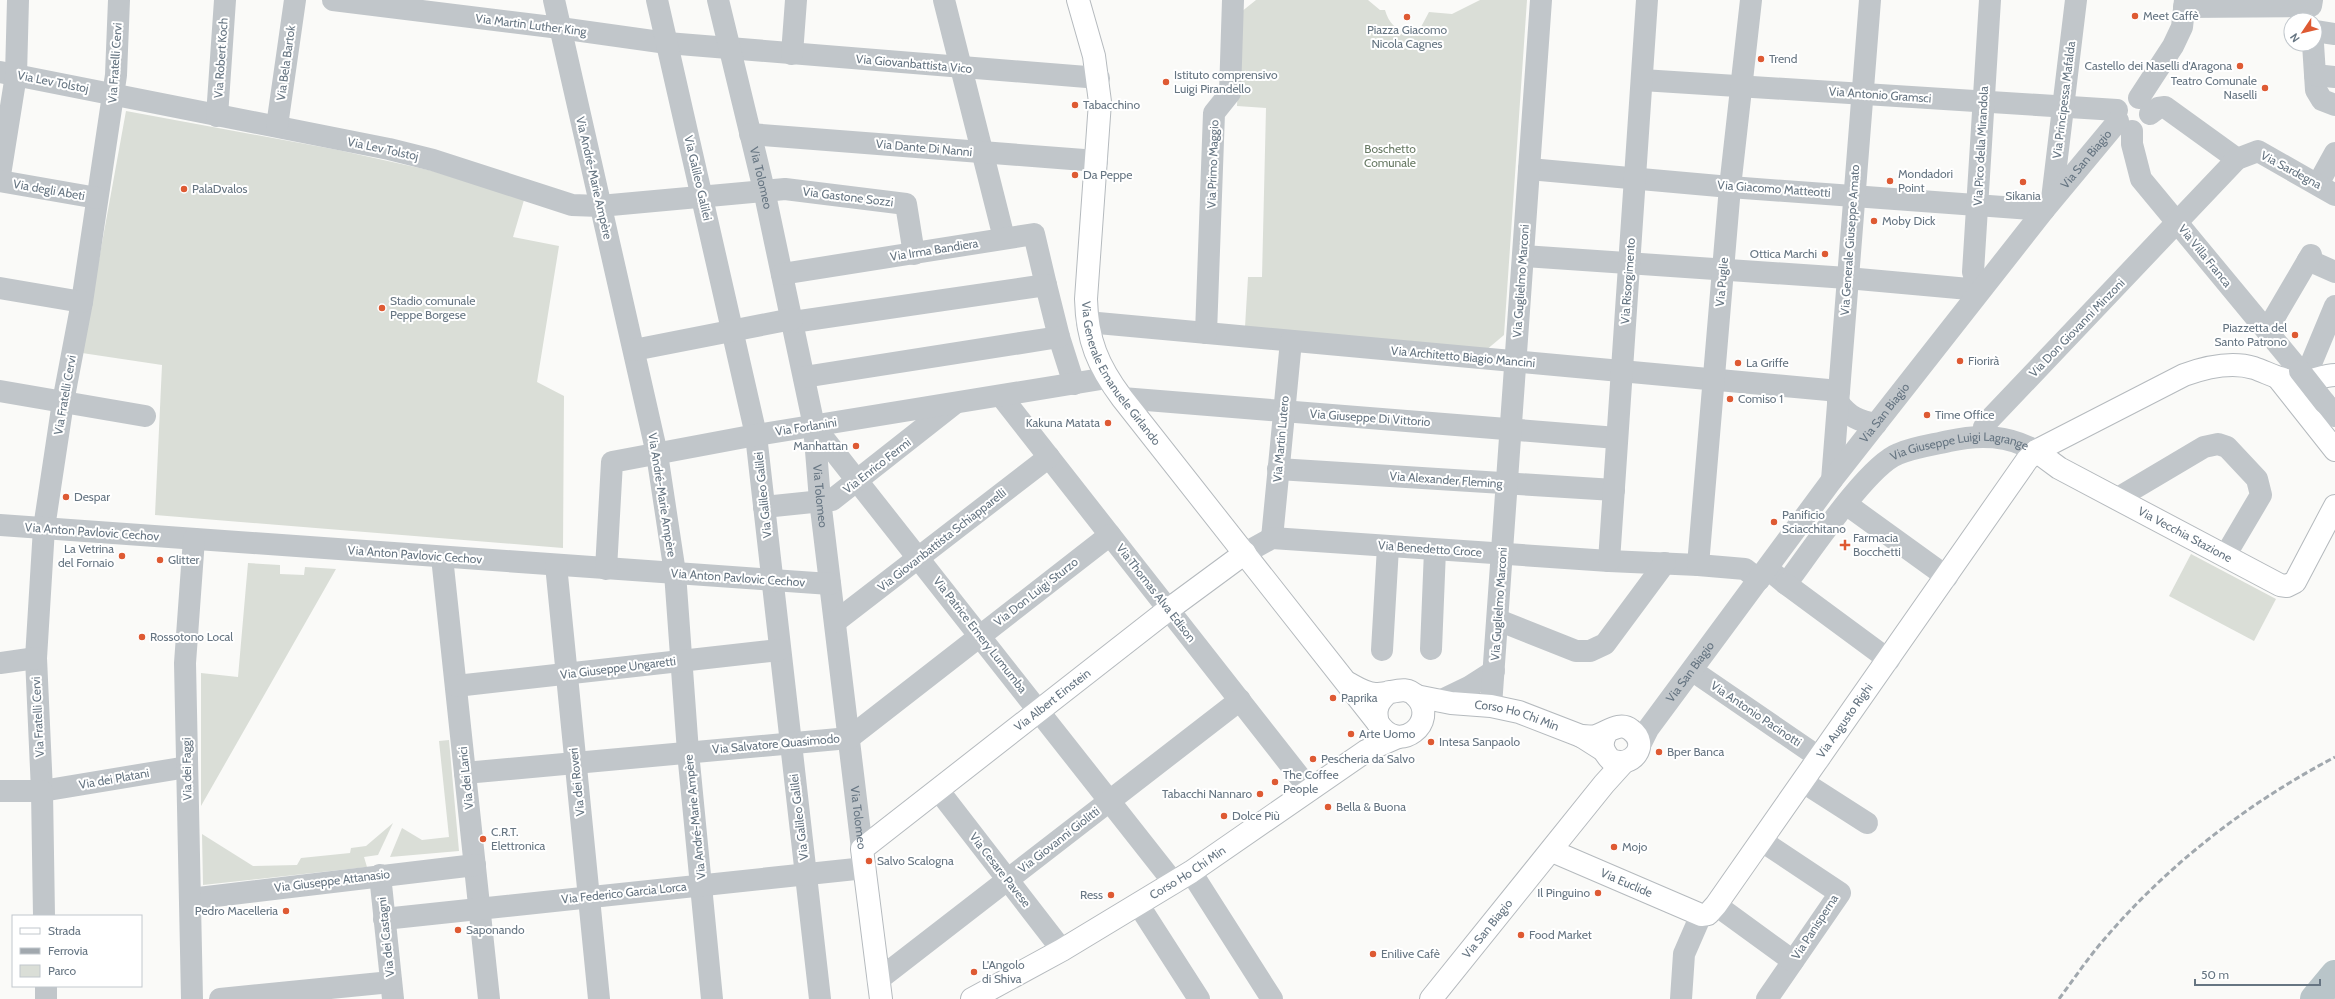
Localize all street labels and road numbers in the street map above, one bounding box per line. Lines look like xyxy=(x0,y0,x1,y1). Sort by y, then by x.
street label: Via Martin Luther King xyxy=(475,10,588,39)
street label: Via Robert Koch xyxy=(210,17,231,99)
street label: Via Fratelli Cervi xyxy=(104,22,125,104)
street label: Via Bela Bartok xyxy=(273,24,298,102)
street label: Via Principessa Mafalda xyxy=(2049,40,2078,159)
street label: Via Giovanbattista Vico xyxy=(855,51,973,76)
street label: Via Lev Tolstoj xyxy=(16,67,90,96)
street label: Via Antonio Gramsci xyxy=(1828,83,1932,106)
street label: Via Pico della Mirandola xyxy=(1970,85,1991,206)
street label: Via André-Marie Ampère xyxy=(573,115,616,241)
street label: Via Primo Maggio xyxy=(1203,119,1222,208)
street label: Via San Biagio xyxy=(2057,126,2115,191)
street label: Via Lev Tolstoj xyxy=(346,134,420,163)
street label: Via Galileo Galilei xyxy=(681,134,716,222)
street label: Via Dante Di Nanni xyxy=(875,136,973,159)
street label: Via Tolomeo xyxy=(747,145,776,211)
street label: Via Sardegna xyxy=(2258,147,2324,192)
street label: Via Generale Giuseppe Amato xyxy=(1837,164,1862,316)
street label: Via degli Abeti xyxy=(12,176,86,203)
street label: Via Giacomo Matteotti xyxy=(1717,177,1831,200)
street label: Via Gastone Sozzi xyxy=(802,184,894,210)
street label: Via Villa Franca xyxy=(2175,221,2235,290)
street label: Via Guglielmo Marconi xyxy=(1509,224,1532,338)
street label: Via Irma Bandiera xyxy=(889,235,979,264)
street label: Via Risorgimento xyxy=(1617,237,1638,325)
street label: Via Puglie xyxy=(1712,257,1731,307)
street label: Via Don Giovanni Minzoni xyxy=(2026,275,2128,380)
street label: Via Generale Emanuele Girlando xyxy=(1079,301,1165,448)
street label: Via Architetto Biagio Mancini xyxy=(1390,343,1536,370)
street label: Via Fratelli Cervi xyxy=(50,354,79,436)
street label: Via San Biagio xyxy=(1856,379,1913,446)
street label: Via Martin Lutero xyxy=(1269,395,1292,483)
street label: Via Giuseppe Di Vittorio xyxy=(1309,406,1431,429)
street label: Via Forlanini xyxy=(774,414,838,439)
street label: Via Giuseppe Luigi Lagrange xyxy=(1887,429,2031,464)
street label: Via André-Marie Ampère xyxy=(645,432,680,558)
street label: Via Enrico Fermi xyxy=(840,434,914,497)
street label: Via Galileo Galilei xyxy=(751,451,775,539)
street label: Via Tolomeo xyxy=(810,464,831,529)
street label: Via Alexander Fleming xyxy=(1389,468,1504,491)
street label: Via Giovanbattista Schiapparelli xyxy=(874,485,1009,594)
street label: Via Vecchia Stazione xyxy=(2135,503,2235,565)
street label: Via Anton Pavlovic Cechov xyxy=(24,519,160,544)
street label: Via Benedetto Croce xyxy=(1378,537,1483,560)
street label: Via Thomas Alva Edison xyxy=(1113,541,1200,645)
street label: Via Anton Pavlovic Cechov xyxy=(347,542,483,567)
street label: Via Guglielmo Marconi xyxy=(1487,547,1510,661)
street label: Via Don Luigi Sturzo xyxy=(991,554,1081,629)
street label: Via Anton Pavlovic Cechov xyxy=(670,565,806,590)
street label: Via Patrice Emery Lumumba xyxy=(930,574,1031,696)
street label: Via San Biagio xyxy=(1662,638,1717,705)
street label: Via Giuseppe Ungaretti xyxy=(559,653,677,682)
street label: Via Albert Einstein xyxy=(1011,665,1094,734)
street label: Via Fratelli Cervi xyxy=(28,676,47,758)
street label: Via Antonio Pacinotti xyxy=(1708,678,1805,750)
street label: Via Augusto Righi xyxy=(1813,680,1876,761)
street label: Corso Ho Chi Min xyxy=(1474,697,1562,734)
street label: Via Salvatore Quasimodo xyxy=(712,730,841,757)
street label: Via dei Faggi xyxy=(178,737,195,801)
street label: Via dei Larici xyxy=(455,746,476,810)
street label: Via dei Roveri xyxy=(565,747,588,817)
street label: Via André-Marie Ampère xyxy=(680,754,709,880)
street label: Via dei Platani xyxy=(78,765,150,792)
street label: Via Galileo Galilei xyxy=(786,773,811,861)
street label: Via Tolomeo xyxy=(847,785,870,851)
street label: Via Giovanni Giolitti xyxy=(1015,803,1102,876)
street label: Via Cesare Pavese xyxy=(967,829,1034,910)
street label: Corso Ho Chi Min xyxy=(1147,842,1229,902)
street label: Via Euclide xyxy=(1598,865,1655,900)
street label: Via Giuseppe Attanasio xyxy=(273,866,391,895)
street label: Via Federico Garcia Lorca xyxy=(561,878,688,907)
street label: Via Panisperna xyxy=(1788,891,1841,962)
street label: Via dei Castagni xyxy=(374,896,397,978)
street label: Via San Biagio xyxy=(1459,896,1516,961)

